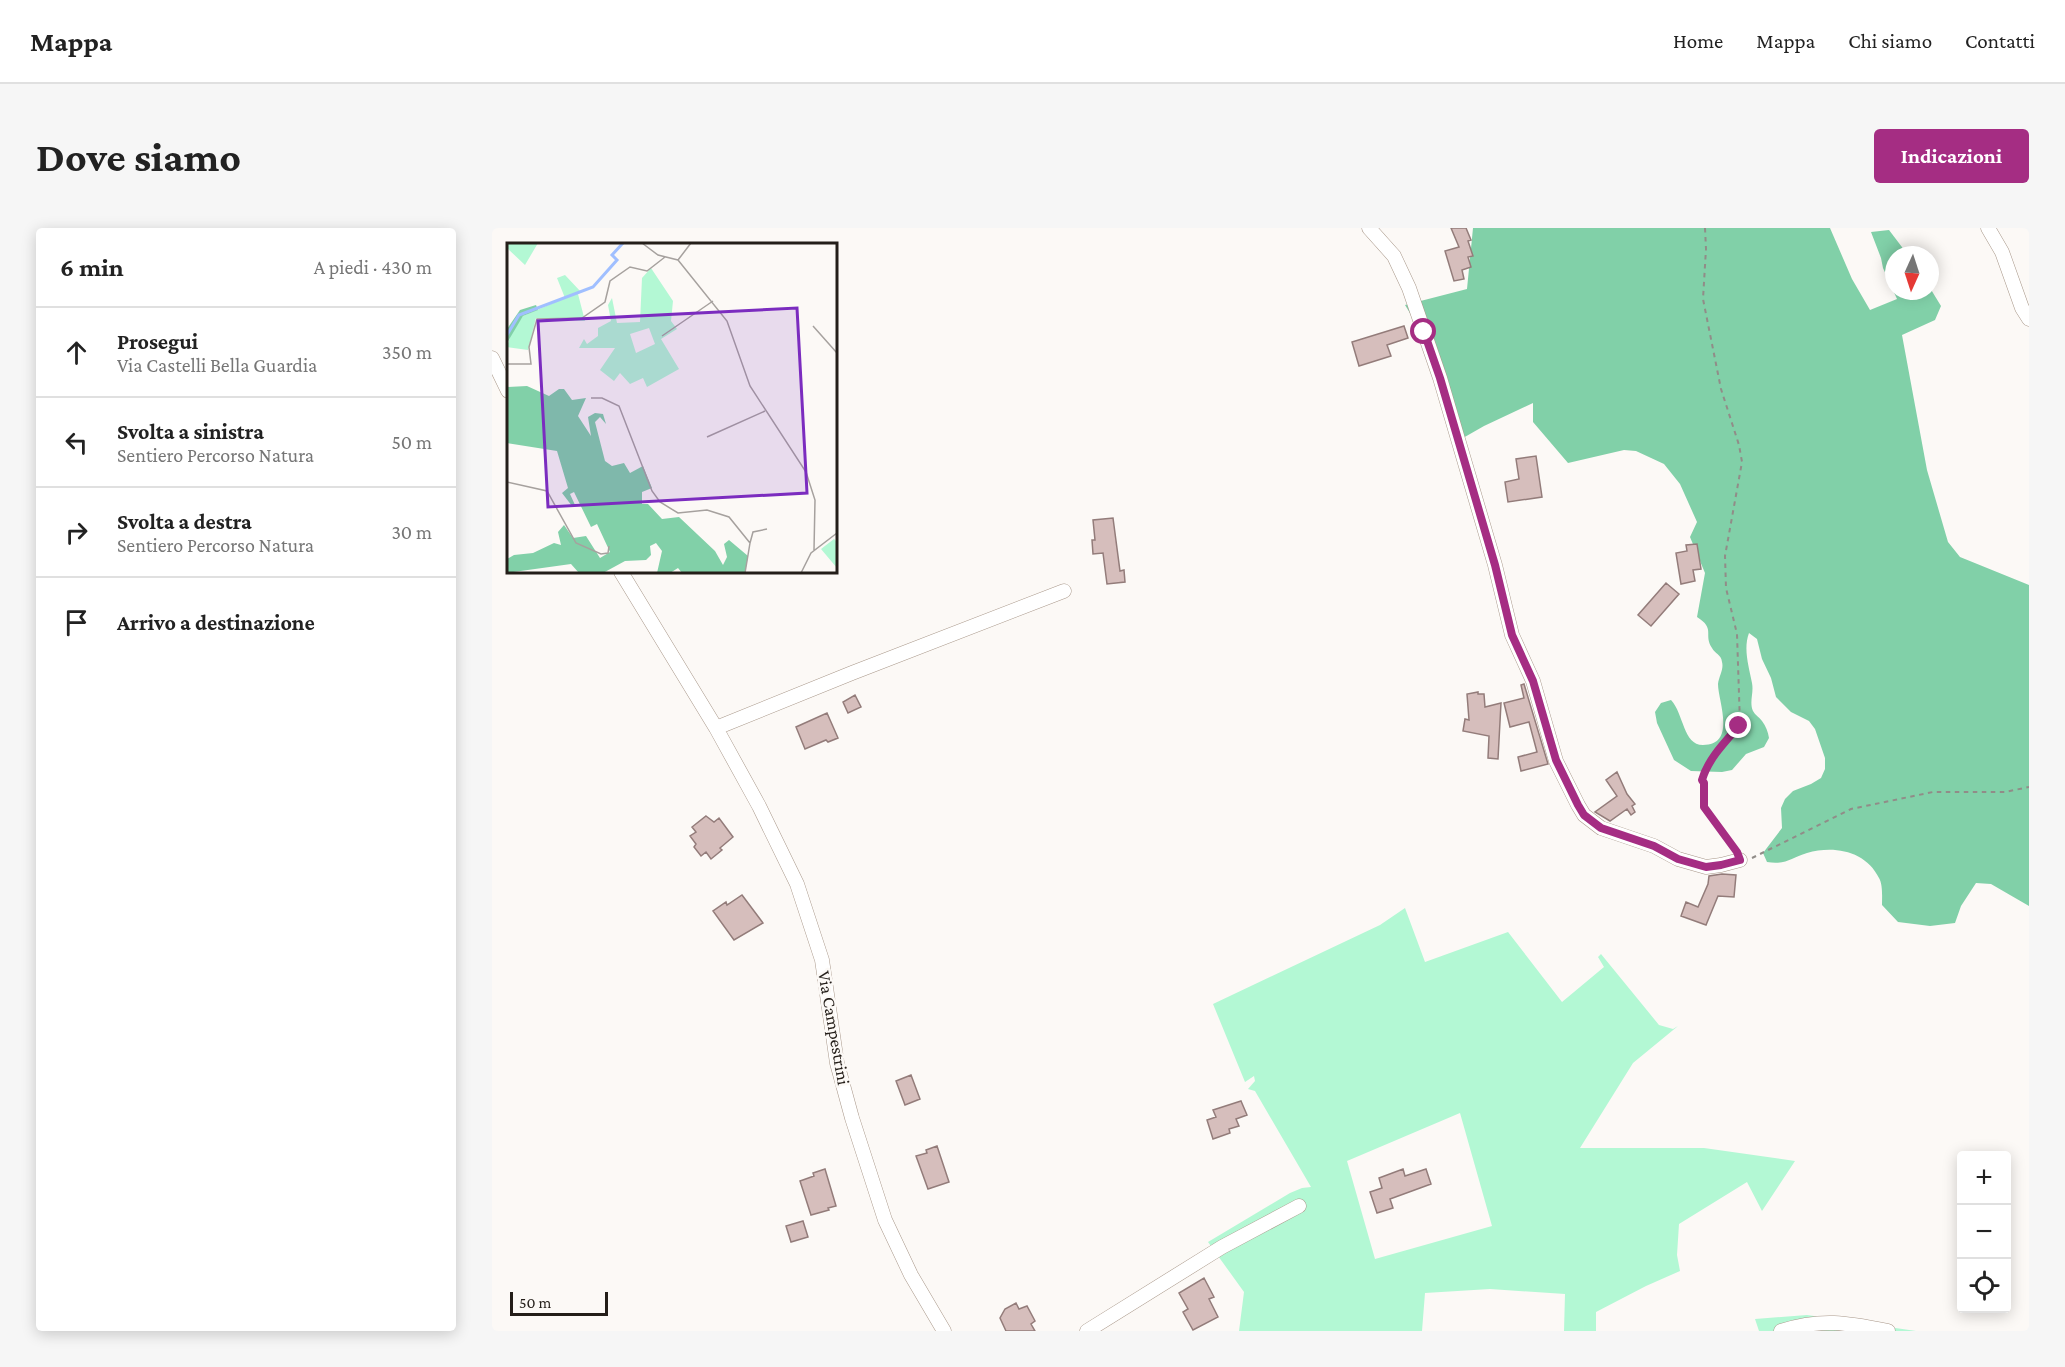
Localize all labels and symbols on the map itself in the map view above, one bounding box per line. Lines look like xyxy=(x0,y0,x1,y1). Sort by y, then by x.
inset map xyxy=(507,243,837,573)
north arrow xyxy=(1885,246,1939,300)
route start xyxy=(1410,318,1436,344)
route end xyxy=(1725,712,1751,738)
street label: Via Campestrini xyxy=(814,969,854,1087)
scale bar xyxy=(510,1289,608,1316)

